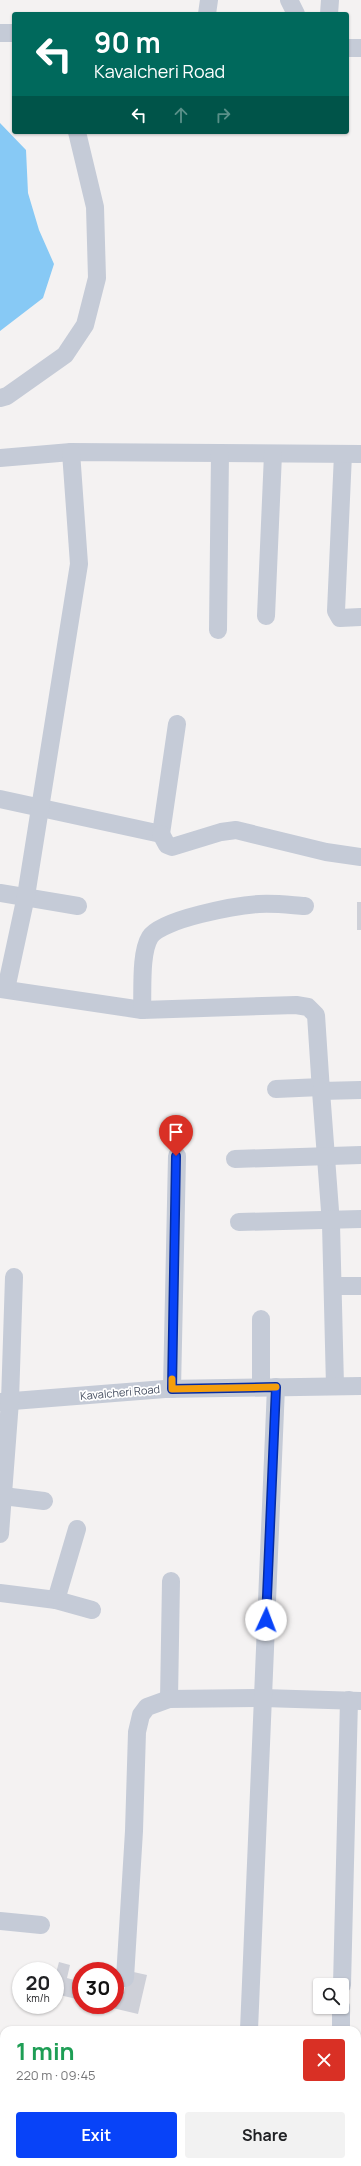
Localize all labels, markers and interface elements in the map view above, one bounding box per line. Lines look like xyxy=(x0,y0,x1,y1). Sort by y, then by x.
text: 90 m xyxy=(94,23,161,61)
icon: left xyxy=(28,28,80,80)
text: Kavalcheri Road xyxy=(94,59,225,83)
icon: left xyxy=(128,104,150,126)
icon: ahead xyxy=(170,104,192,126)
icon: right xyxy=(212,104,234,126)
pin xyxy=(159,1115,193,1156)
icon: arrive xyxy=(165,1121,187,1143)
street label: Kavalcheri Road xyxy=(79,1381,161,1403)
position arrow xyxy=(245,1599,287,1641)
speed limit sign: 30 xyxy=(72,1962,124,2014)
text: 20 xyxy=(25,1969,51,1996)
map controls xyxy=(313,1978,349,2014)
button: search xyxy=(313,1978,349,2014)
text: km/h xyxy=(26,1991,50,2005)
text: 1 min xyxy=(16,2034,75,2067)
button: close xyxy=(303,2039,345,2081)
text: 220 m · 09:45 xyxy=(16,2066,96,2084)
button: Exit xyxy=(16,2112,177,2158)
button: Share xyxy=(185,2112,345,2158)

